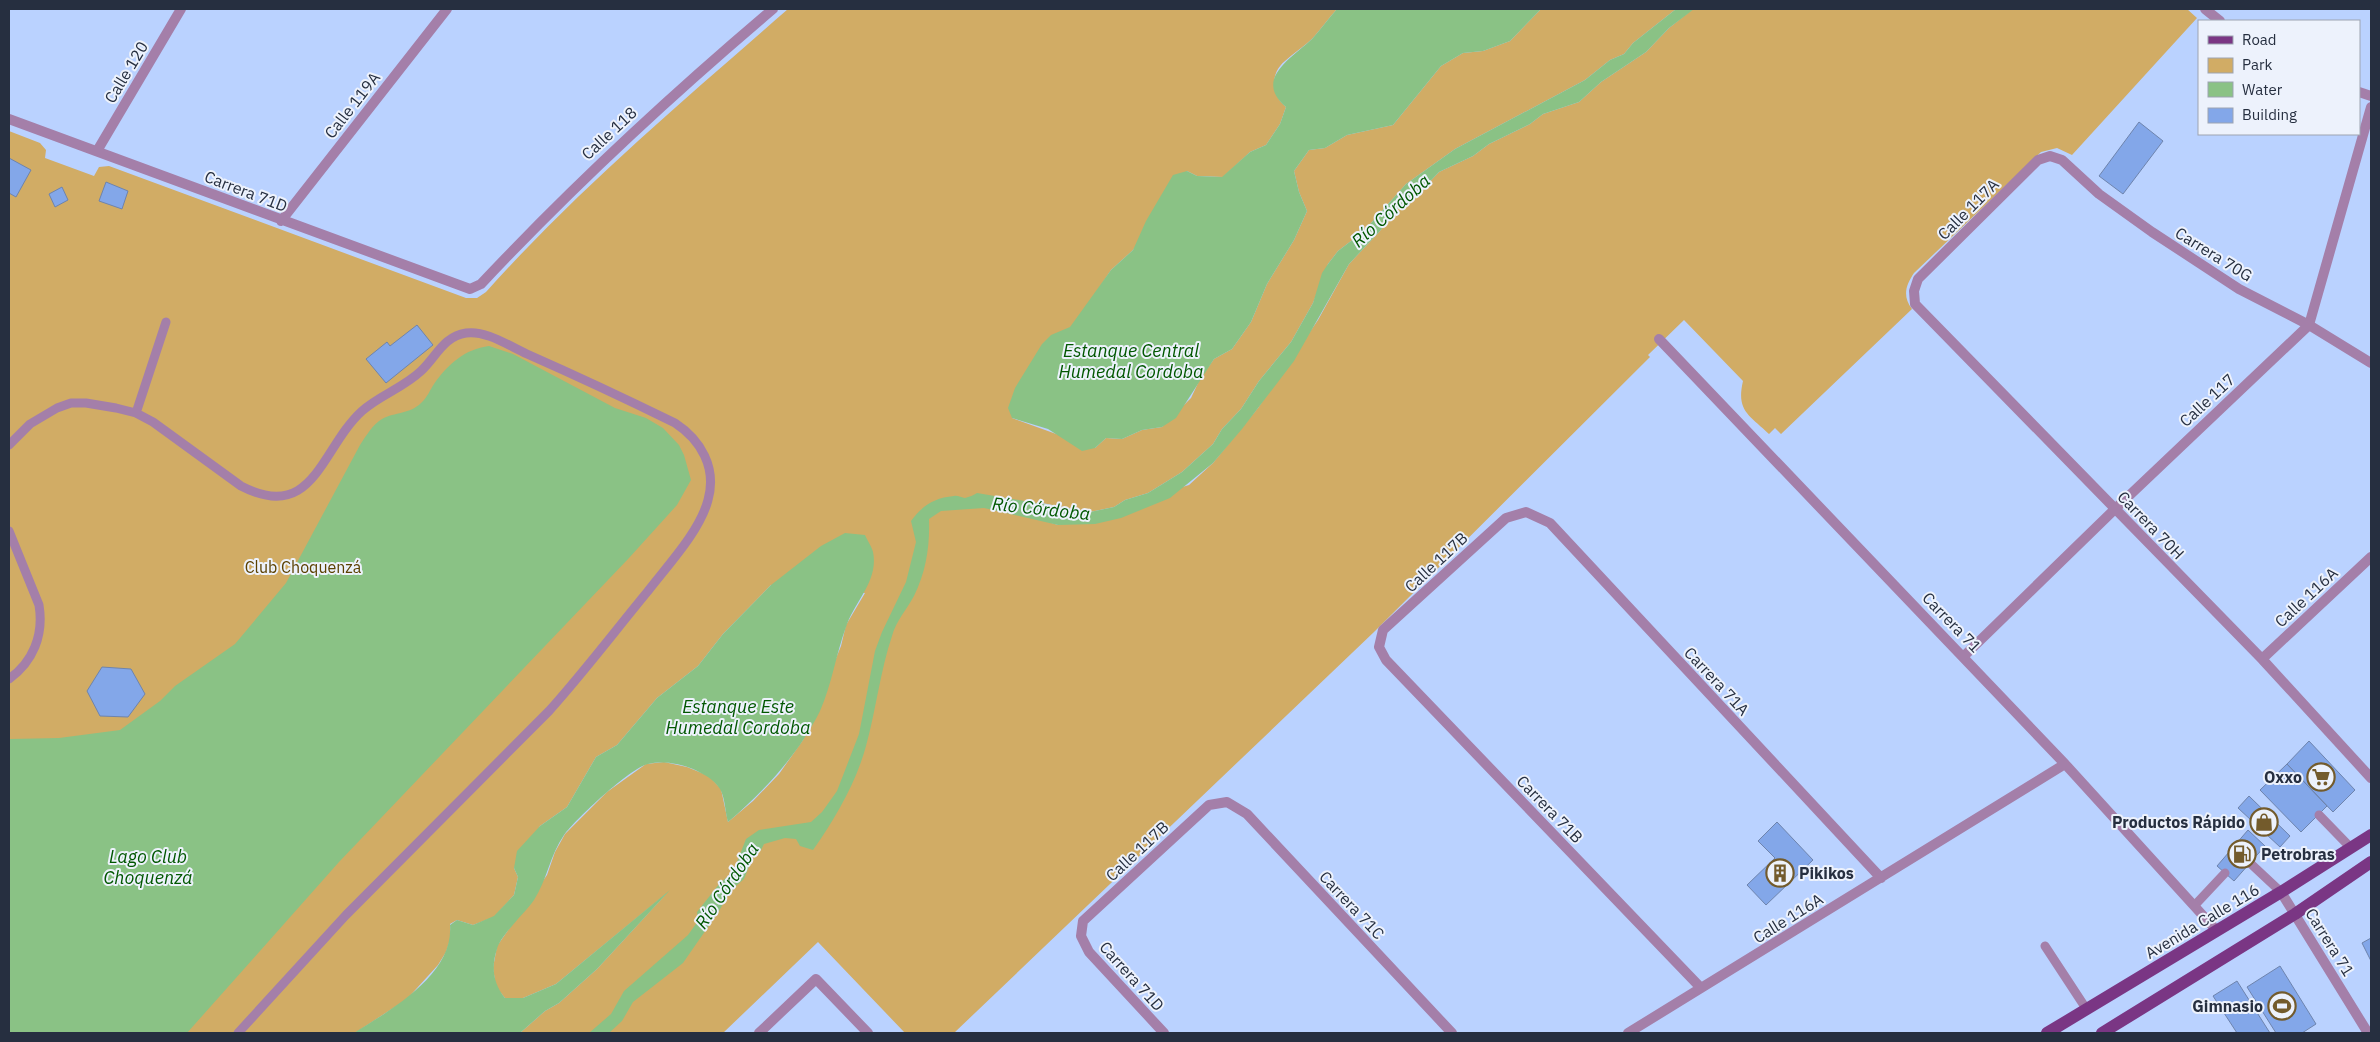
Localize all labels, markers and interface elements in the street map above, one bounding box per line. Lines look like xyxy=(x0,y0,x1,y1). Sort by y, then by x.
legend xyxy=(2198,20,2360,135)
text: Road xyxy=(2242,30,2277,49)
street label: Calle 120 xyxy=(100,38,152,106)
text: Park xyxy=(2242,55,2272,74)
street label: Calle 119A xyxy=(320,68,384,142)
text: Water xyxy=(2242,80,2283,99)
street label: Calle 118 xyxy=(577,102,641,164)
text: Building xyxy=(2242,105,2297,124)
street label: Carrera 71D xyxy=(202,166,290,216)
water label: Río Córdoba xyxy=(1346,169,1435,252)
street label: Calle 117A xyxy=(1933,174,2003,244)
street label: Carrera 70G xyxy=(2172,222,2256,286)
water label: Estanque Central Humedal Cordoba xyxy=(1058,339,1204,383)
street label: Calle 117 xyxy=(2175,369,2239,431)
street label: Carrera 70H xyxy=(2113,487,2189,563)
water label: Río Córdoba xyxy=(991,492,1091,525)
street label: Calle 117B xyxy=(1400,528,1472,596)
park label: Club Choquenzá xyxy=(245,557,362,577)
street label: Calle 116A xyxy=(2270,563,2342,631)
street label: Carrera 71 xyxy=(1918,588,1986,656)
street label: Carrera 71A xyxy=(1680,643,1754,719)
water label: Estanque Este Humedal Cordoba xyxy=(665,695,811,739)
supermarket icon: Oxxo xyxy=(2306,762,2336,792)
place label: Oxxo xyxy=(2264,767,2302,787)
street label: Carrera 71B xyxy=(1513,771,1587,847)
shop icon: Productos Rápido xyxy=(2249,807,2279,837)
place label: Productos Rápido xyxy=(2112,812,2245,832)
street label: Calle 117B xyxy=(1101,817,1173,885)
water label: Río Córdoba xyxy=(690,838,764,933)
fuel station icon: Petrobras xyxy=(2227,839,2257,869)
place label: Petrobras xyxy=(2261,844,2335,864)
water label: Lago Club Choquenzá xyxy=(103,845,193,889)
building icon: Pikikos xyxy=(1765,858,1795,888)
place label: Pikikos xyxy=(1799,863,1854,883)
street label: Carrera 71C xyxy=(1315,867,1389,943)
street label: Avenida Calle 116 xyxy=(2141,879,2263,963)
street label: Calle 116A xyxy=(1749,889,1827,947)
street label: Carrera 71 xyxy=(2301,904,2359,980)
street label: Carrera 71D xyxy=(1095,937,1169,1015)
sports icon: Gimnasio xyxy=(2267,991,2297,1021)
place label: Gimnasio xyxy=(2192,996,2263,1016)

